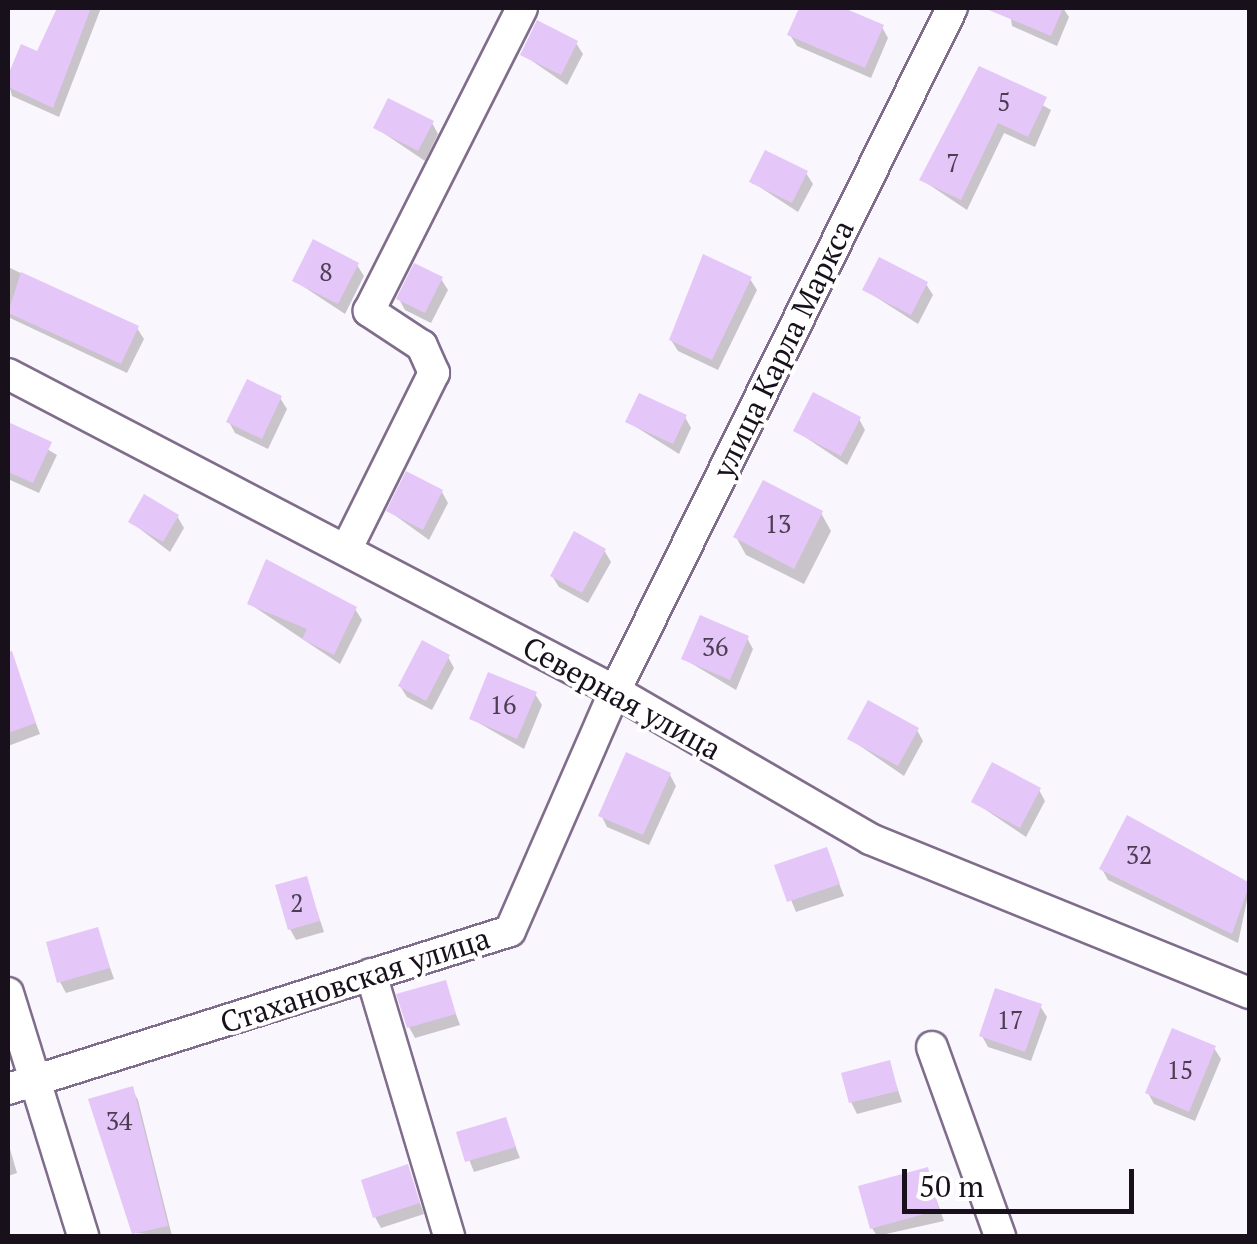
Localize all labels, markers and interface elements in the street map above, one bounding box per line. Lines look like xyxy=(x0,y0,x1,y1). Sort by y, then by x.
house number: 5 xyxy=(997,87,1011,117)
house number: 7 xyxy=(946,148,960,178)
street label: улица Карла Маркса xyxy=(705,214,861,484)
house number: 8 xyxy=(319,257,333,287)
house number: 13 xyxy=(765,509,791,539)
street label: Северная улица xyxy=(517,629,727,767)
house number: 36 xyxy=(702,632,728,662)
house number: 16 xyxy=(490,690,516,720)
house number: 32 xyxy=(1126,840,1152,870)
house number: 2 xyxy=(290,888,304,918)
street label: Стахановская улица xyxy=(216,919,494,1041)
house number: 17 xyxy=(997,1005,1023,1035)
house number: 15 xyxy=(1167,1055,1193,1085)
house number: 34 xyxy=(106,1106,132,1136)
scale bar xyxy=(907,1149,1140,1211)
text: 50 m xyxy=(919,1166,984,1206)

